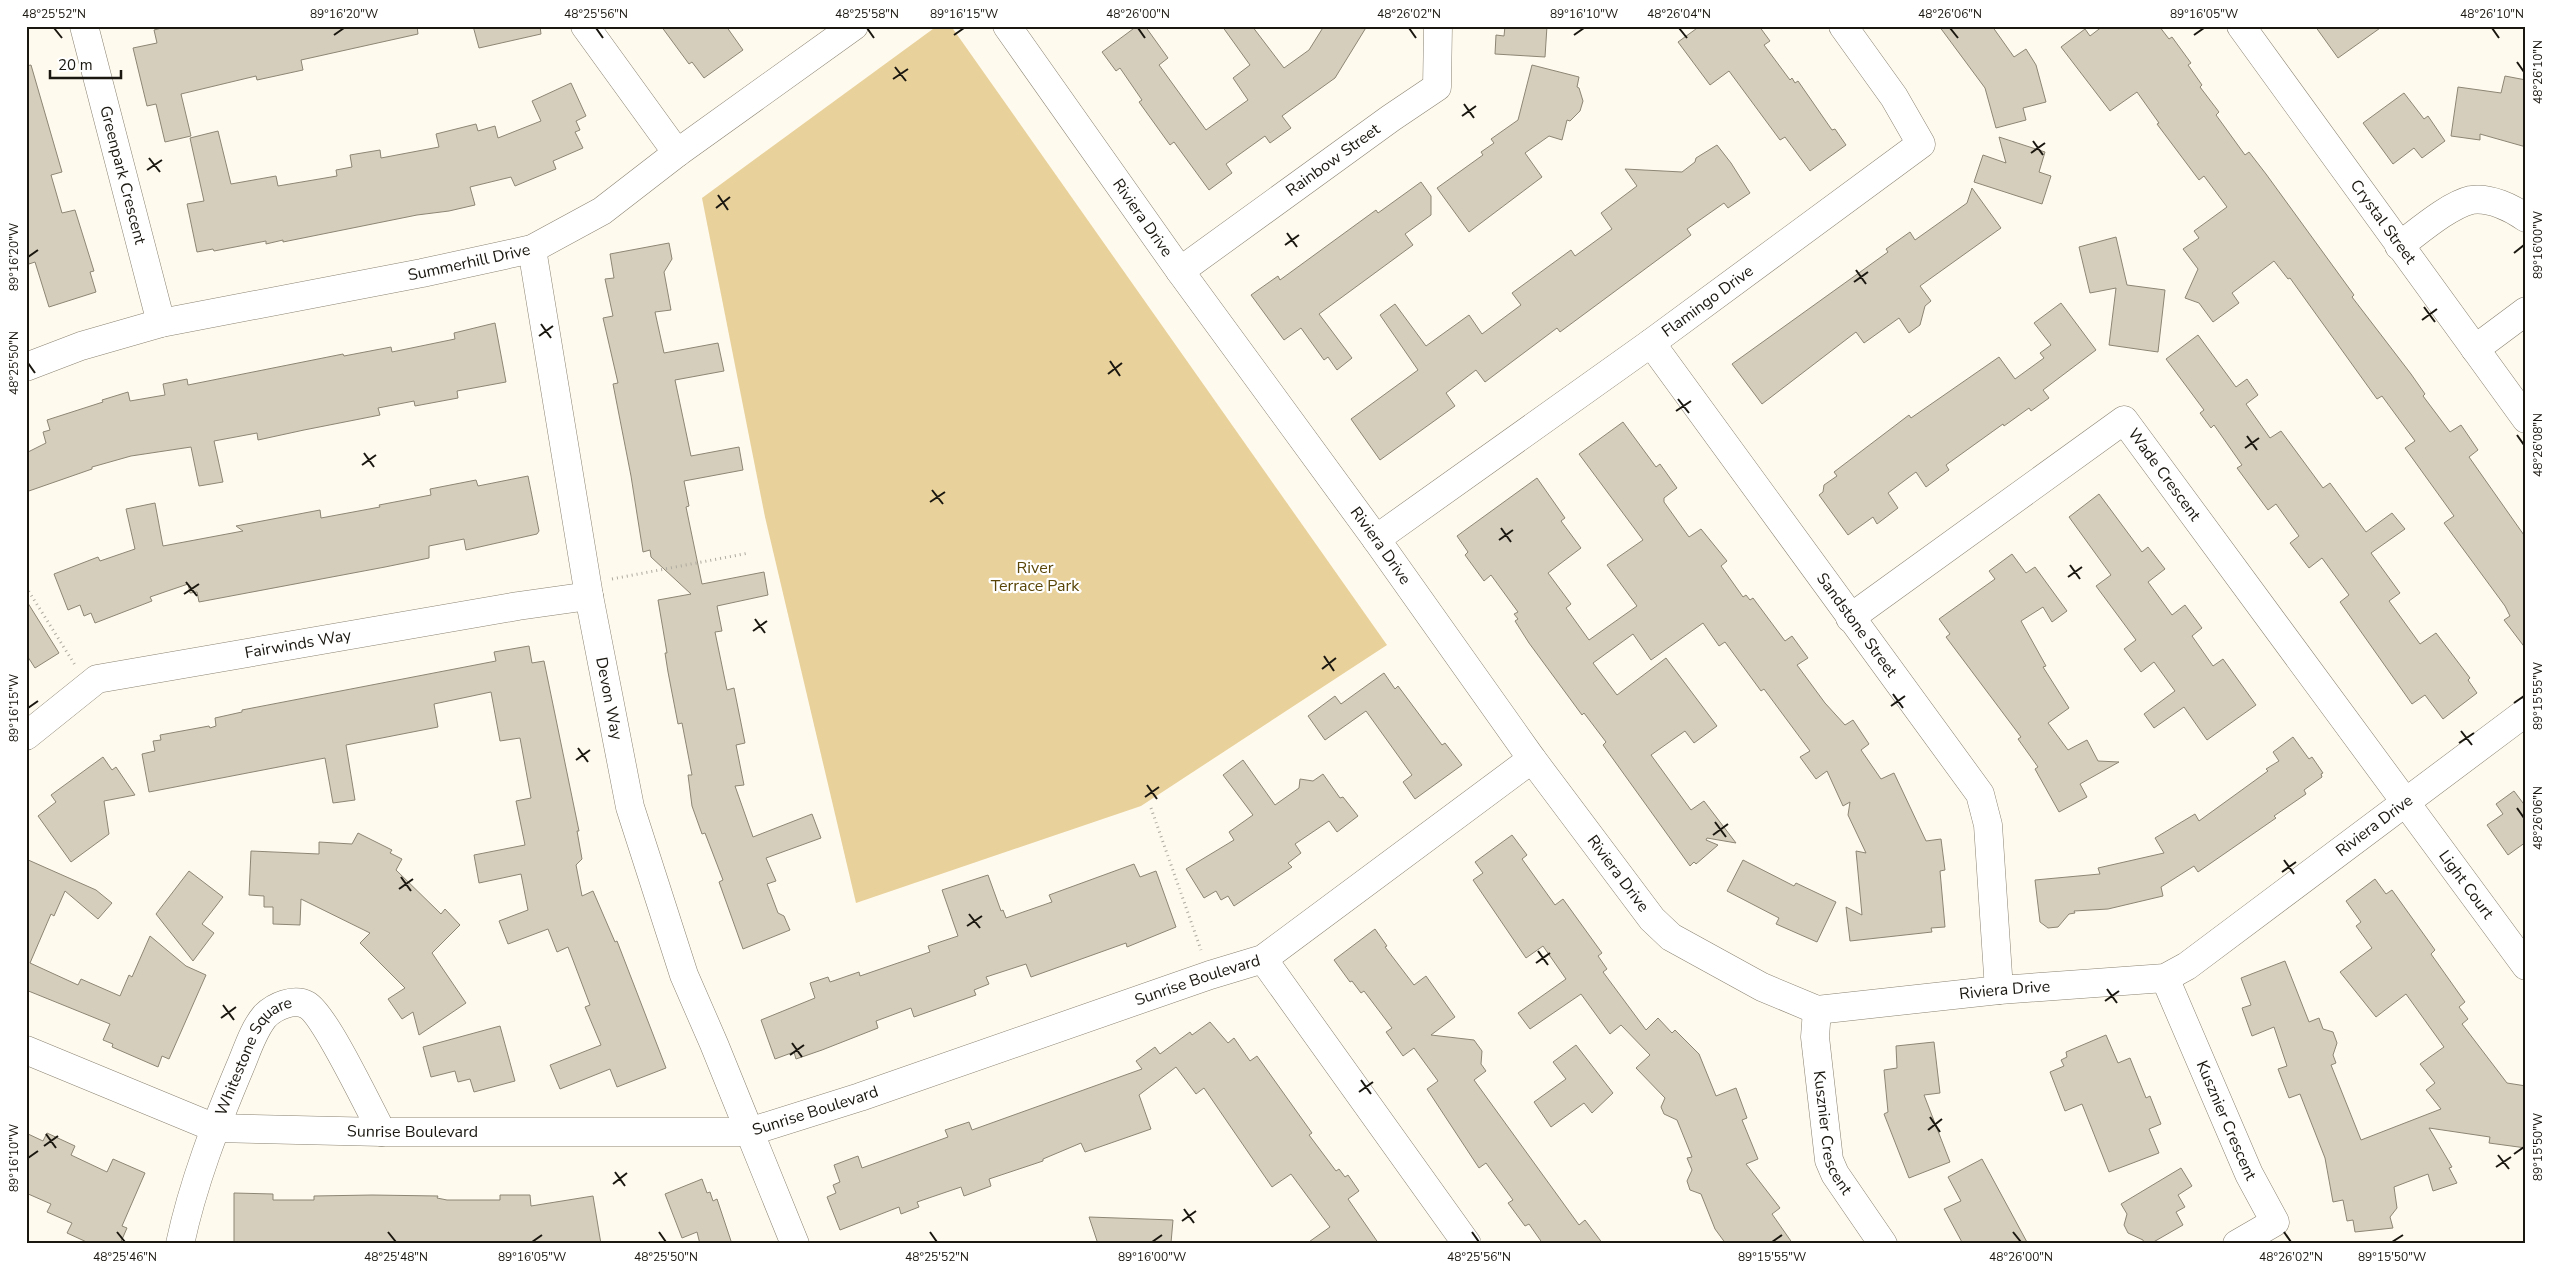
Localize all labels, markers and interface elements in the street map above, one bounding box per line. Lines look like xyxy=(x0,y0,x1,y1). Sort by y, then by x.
text: 48°25'52"N xyxy=(22,6,86,22)
text: 89°16'20"W xyxy=(310,6,378,22)
text: 48°25'56"N xyxy=(564,6,628,22)
text: 48°25'58"N xyxy=(835,6,899,22)
text: 89°16'15"W xyxy=(930,6,998,22)
text: 48°26'00"N xyxy=(1106,6,1170,22)
text: 48°26'02"N xyxy=(1377,6,1441,22)
text: 89°16'10"W xyxy=(1550,6,1618,22)
text: 48°26'04"N xyxy=(1647,6,1711,22)
text: 48°26'06"N xyxy=(1918,6,1982,22)
text: 89°16'05"W xyxy=(2170,6,2238,22)
text: 48°26'10"N xyxy=(2460,6,2524,22)
text: 48°26'10"N xyxy=(2530,40,2546,104)
scale bar xyxy=(50,48,121,80)
text: 20 m xyxy=(58,55,93,75)
street label: Greenpark Crescent xyxy=(94,103,151,247)
street label: Rainbow Street xyxy=(1281,118,1385,202)
street label: Riviera Drive xyxy=(1107,174,1178,262)
street label: Crystal Street xyxy=(2345,175,2421,269)
text: 89°16'00"W xyxy=(2530,211,2546,279)
text: 89°16'20"W xyxy=(6,223,22,291)
street label: Summerhill Drive xyxy=(406,239,532,286)
street label: Flamingo Drive xyxy=(1657,260,1758,342)
text: 48°25'50"N xyxy=(6,331,22,395)
text: 48°26'08"N xyxy=(2530,413,2546,477)
street label: Wade Crescent xyxy=(2123,424,2206,526)
street label: Riviera Drive xyxy=(1345,502,1416,589)
park label: River Terrace Park xyxy=(991,557,1080,597)
street label: Sandstone Street xyxy=(1811,568,1902,682)
street label: Fairwinds Way xyxy=(243,624,354,664)
street label: Devon Way xyxy=(590,655,628,742)
text: 89°15'55"W xyxy=(2530,662,2546,730)
text: 89°16'15"W xyxy=(6,674,22,742)
text: 48°26'06"N xyxy=(2530,786,2546,850)
street label: Riviera Drive xyxy=(2331,789,2417,862)
street label: Riviera Drive xyxy=(1582,831,1654,917)
street label: Light Court xyxy=(2433,846,2499,924)
street label: Sunrise Boulevard xyxy=(1132,949,1263,1011)
street label: Riviera Drive xyxy=(1958,975,2051,1005)
street label: Whitestone Square xyxy=(210,992,294,1119)
street label: Kusznier Crescent xyxy=(2191,1057,2262,1185)
street label: Kusznier Crescent xyxy=(1808,1069,1857,1200)
street label: Sunrise Boulevard xyxy=(749,1080,881,1141)
text: 89°15'50"W xyxy=(2530,1113,2546,1181)
street label: Sunrise Boulevard xyxy=(347,1120,478,1143)
text: 89°16'10"W xyxy=(6,1124,22,1192)
text: 48°25'46"N xyxy=(93,1249,157,1265)
text: 48°25'48"N xyxy=(364,1249,428,1265)
text: 89°16'05"W xyxy=(498,1249,566,1265)
text: 48°25'50"N xyxy=(634,1249,698,1265)
text: 48°25'52"N xyxy=(905,1249,969,1265)
text: 89°16'00"W xyxy=(1118,1249,1186,1265)
text: 48°25'56"N xyxy=(1447,1249,1511,1265)
text: 89°15'55"W xyxy=(1738,1249,1806,1265)
text: 48°26'00"N xyxy=(1989,1249,2053,1265)
text: 48°26'02"N xyxy=(2259,1249,2323,1265)
text: 89°15'50"W xyxy=(2358,1249,2426,1265)

